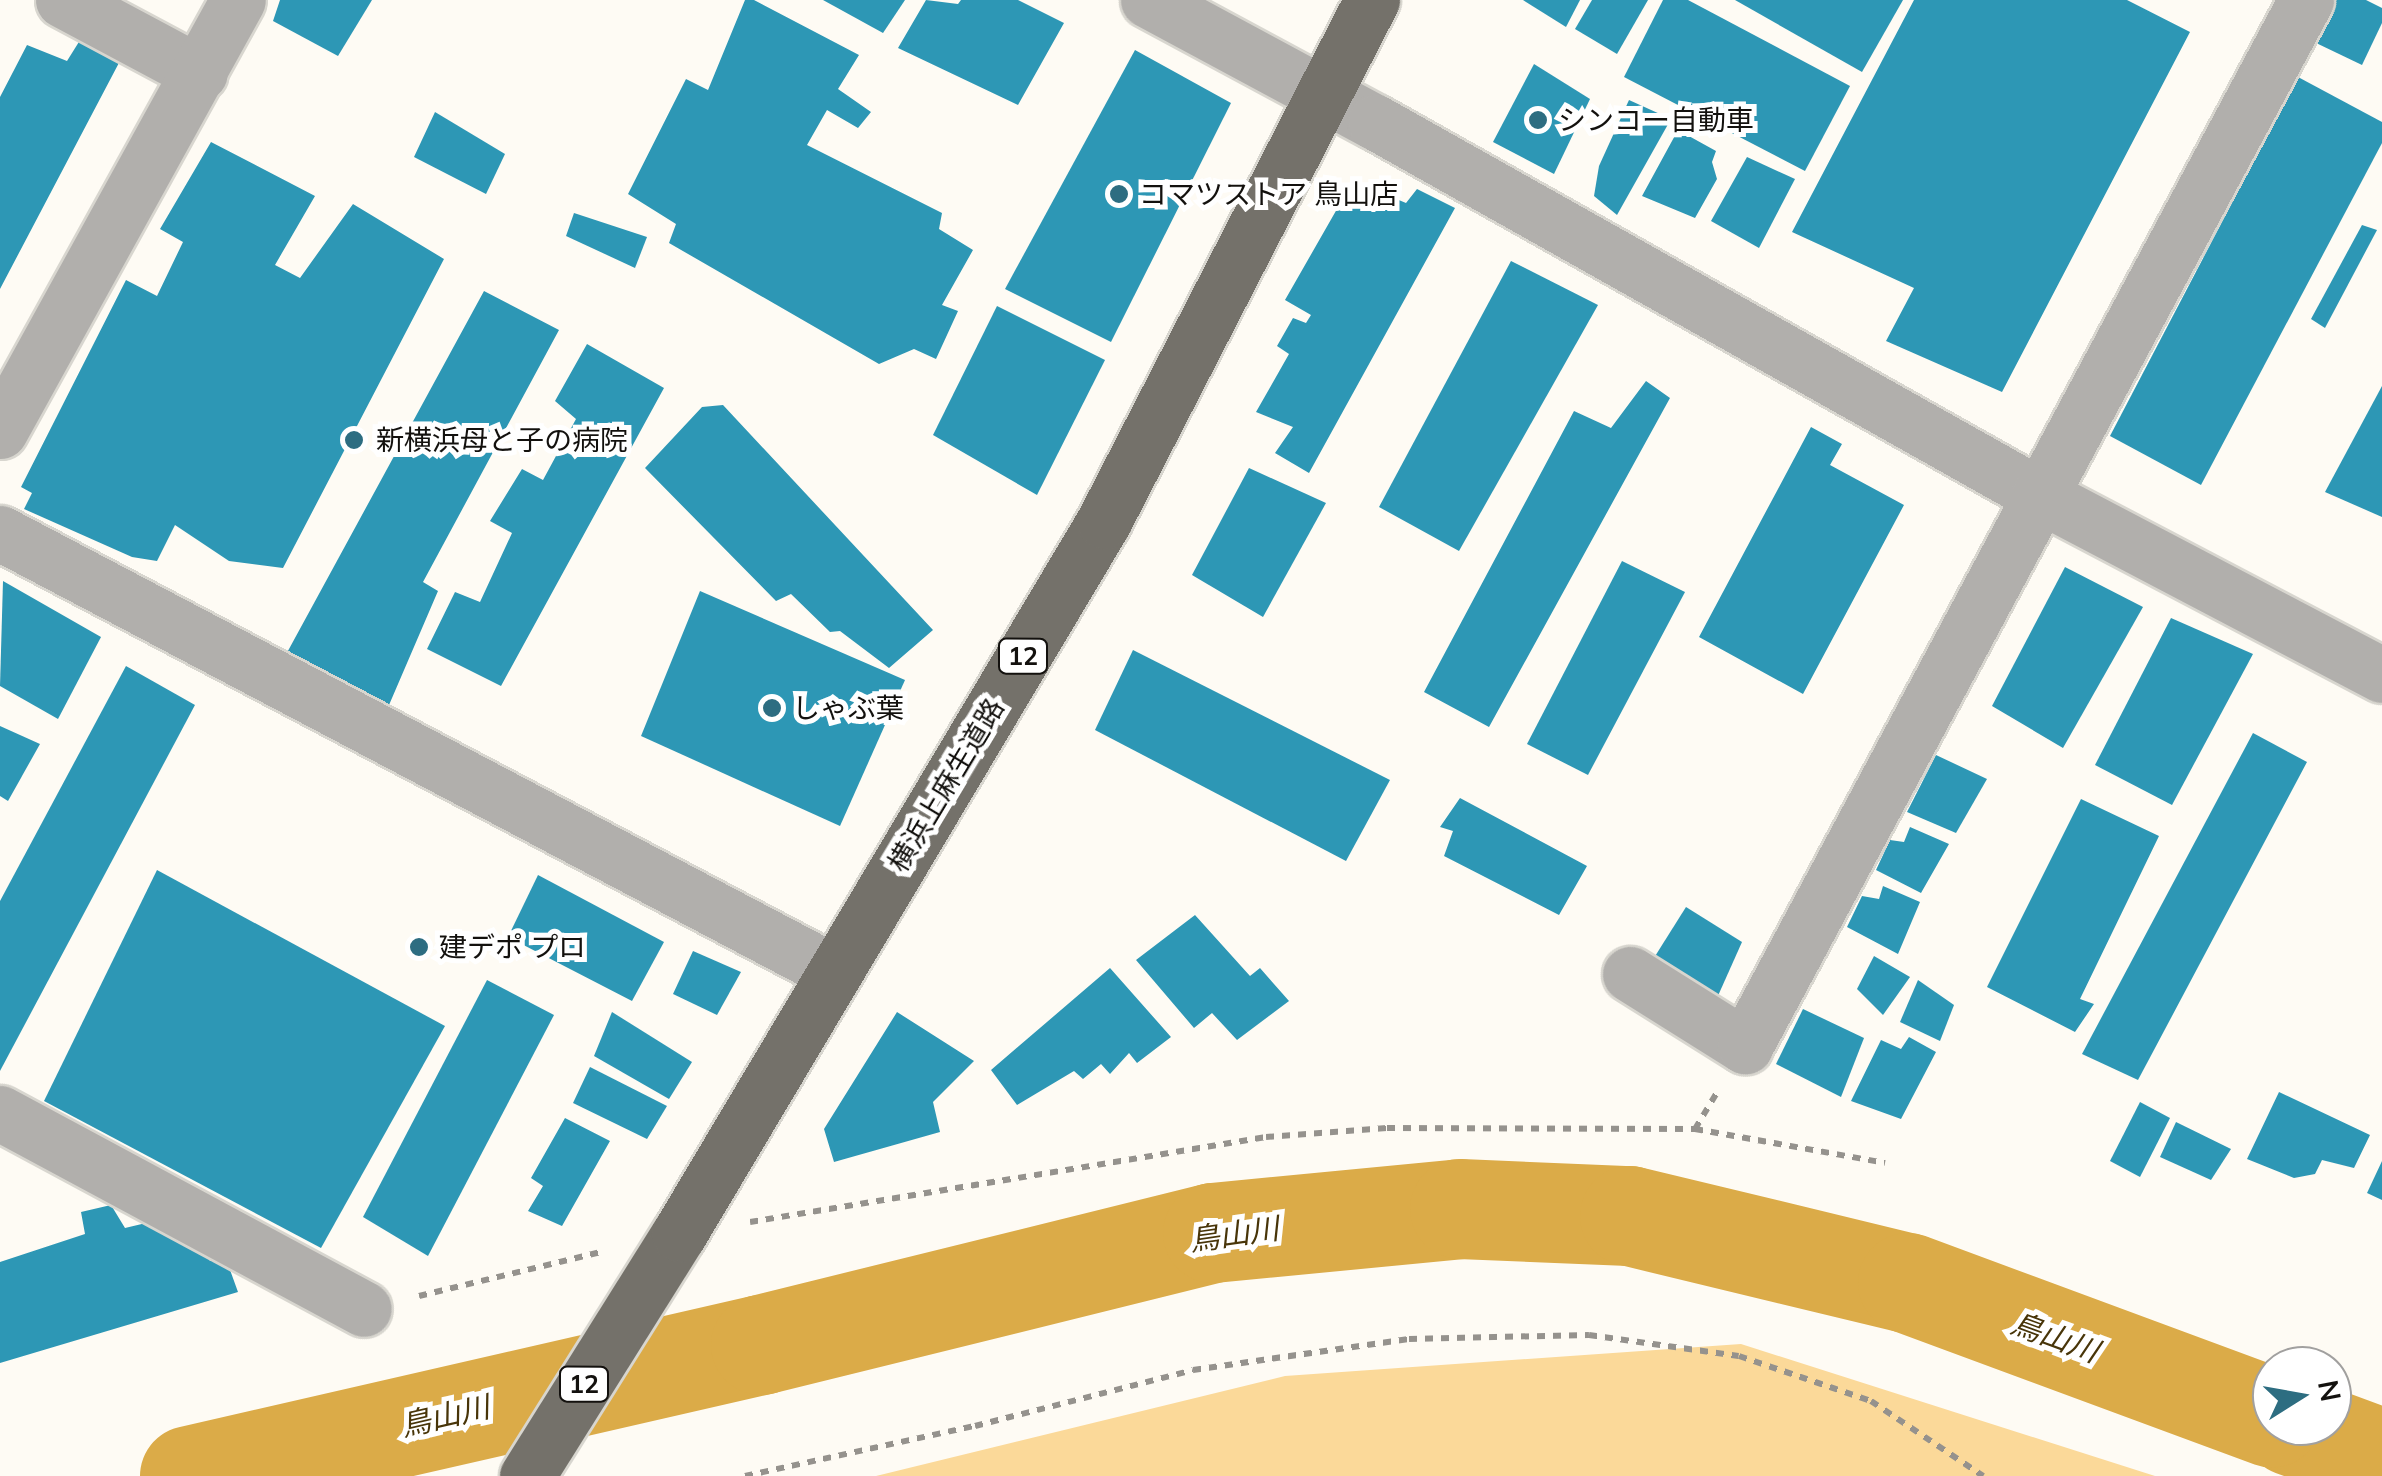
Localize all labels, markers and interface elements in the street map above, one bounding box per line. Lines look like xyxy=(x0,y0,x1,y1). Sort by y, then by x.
place label: シンコー自動車 xyxy=(1558,103,1754,137)
marker: シンコー自動車 xyxy=(1527,109,1549,131)
place label: コマツストア 鳥山店 xyxy=(1139,177,1398,211)
marker: コマツストア 鳥山店 xyxy=(1108,183,1130,205)
place label: 新横浜母と子の病院 xyxy=(376,423,628,457)
marker: 新横浜母と子の病院 xyxy=(341,427,367,453)
road number: 12 xyxy=(998,636,1048,676)
place label: しゃぶ葉 xyxy=(792,691,904,725)
street label: 横浜上麻生道路 xyxy=(881,692,1011,878)
marker: しゃぶ葉 xyxy=(761,697,783,719)
place label: 建デポ プロ xyxy=(439,930,586,964)
marker: 建デポ プロ xyxy=(408,936,430,958)
water label: 鳥山川 xyxy=(1187,1210,1281,1258)
water label: 鳥山川 xyxy=(2007,1305,2103,1369)
north arrow xyxy=(2252,1346,2352,1446)
road number: 12 xyxy=(559,1364,609,1404)
text: N xyxy=(2311,1377,2349,1404)
water label: 鳥山川 xyxy=(397,1388,493,1444)

